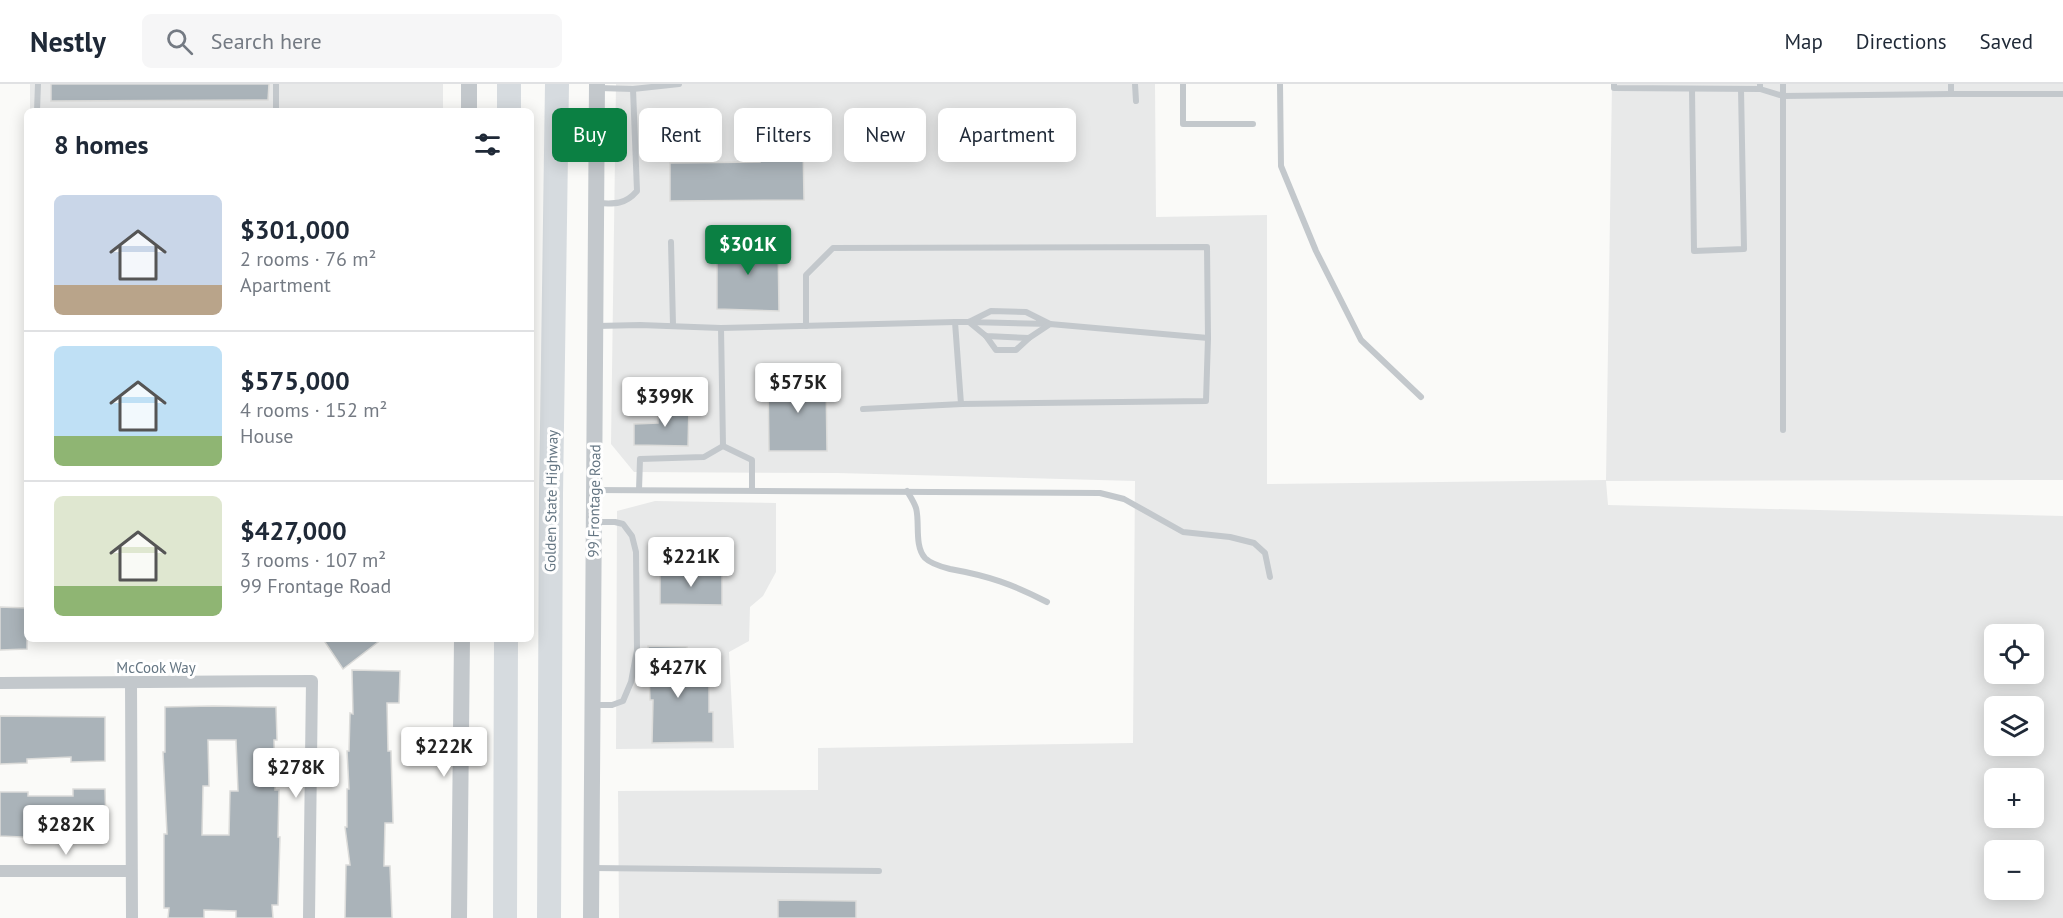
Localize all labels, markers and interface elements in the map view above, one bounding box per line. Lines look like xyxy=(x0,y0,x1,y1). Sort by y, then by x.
search box xyxy=(142,14,562,68)
text: Nestly xyxy=(30,23,106,60)
icon: search xyxy=(163,25,196,58)
text: Search here xyxy=(211,27,322,55)
text: Map xyxy=(1784,28,1823,55)
text: Directions xyxy=(1856,28,1947,55)
text: Saved xyxy=(1980,28,2033,55)
chip: Buy xyxy=(552,108,627,162)
chip: Rent xyxy=(639,108,722,162)
chip: Filters xyxy=(734,108,832,162)
chip: New xyxy=(844,108,926,162)
chip: Apartment xyxy=(938,108,1076,162)
text: 8 homes xyxy=(54,128,149,161)
icon: filters xyxy=(471,128,504,161)
text: $301,000 xyxy=(240,213,350,246)
icon: home xyxy=(102,219,174,291)
pin: $301K xyxy=(706,225,790,276)
text: $301K xyxy=(719,231,777,257)
text: 2 rooms · 76 m² xyxy=(240,246,376,272)
text: Apartment xyxy=(240,272,331,298)
pin: $575K xyxy=(756,363,840,414)
text: $575,000 xyxy=(240,364,350,397)
text: $575K xyxy=(769,369,827,395)
icon: home xyxy=(102,370,174,442)
pin: $399K xyxy=(623,377,707,428)
text: $399K xyxy=(636,383,694,409)
text: 4 rooms · 152 m² xyxy=(240,397,387,423)
text: House xyxy=(240,423,294,449)
street label: Golden State Highway xyxy=(540,430,562,572)
street label: 99 Frontage Road xyxy=(584,444,604,558)
text: $427,000 xyxy=(240,514,347,547)
icon: home xyxy=(102,520,174,592)
pin: $221K xyxy=(649,537,733,588)
text: $221K xyxy=(662,543,720,569)
text: 3 rooms · 107 m² xyxy=(240,547,386,573)
text: 99 Frontage Road xyxy=(240,573,391,599)
map controls xyxy=(1984,624,2044,900)
button: locate xyxy=(1984,624,2044,684)
pin: $427K xyxy=(636,648,720,699)
text: $427K xyxy=(649,654,707,680)
street label: McCook Way xyxy=(116,658,196,677)
button: layers xyxy=(1984,696,2044,756)
pin: $222K xyxy=(402,727,486,778)
text: $222K xyxy=(415,733,473,759)
pin: $278K xyxy=(254,748,338,799)
text: $278K xyxy=(267,754,325,780)
button: + xyxy=(1984,768,2044,828)
pin: $282K xyxy=(24,805,108,856)
text: $282K xyxy=(37,811,95,837)
button: − xyxy=(1984,840,2044,900)

